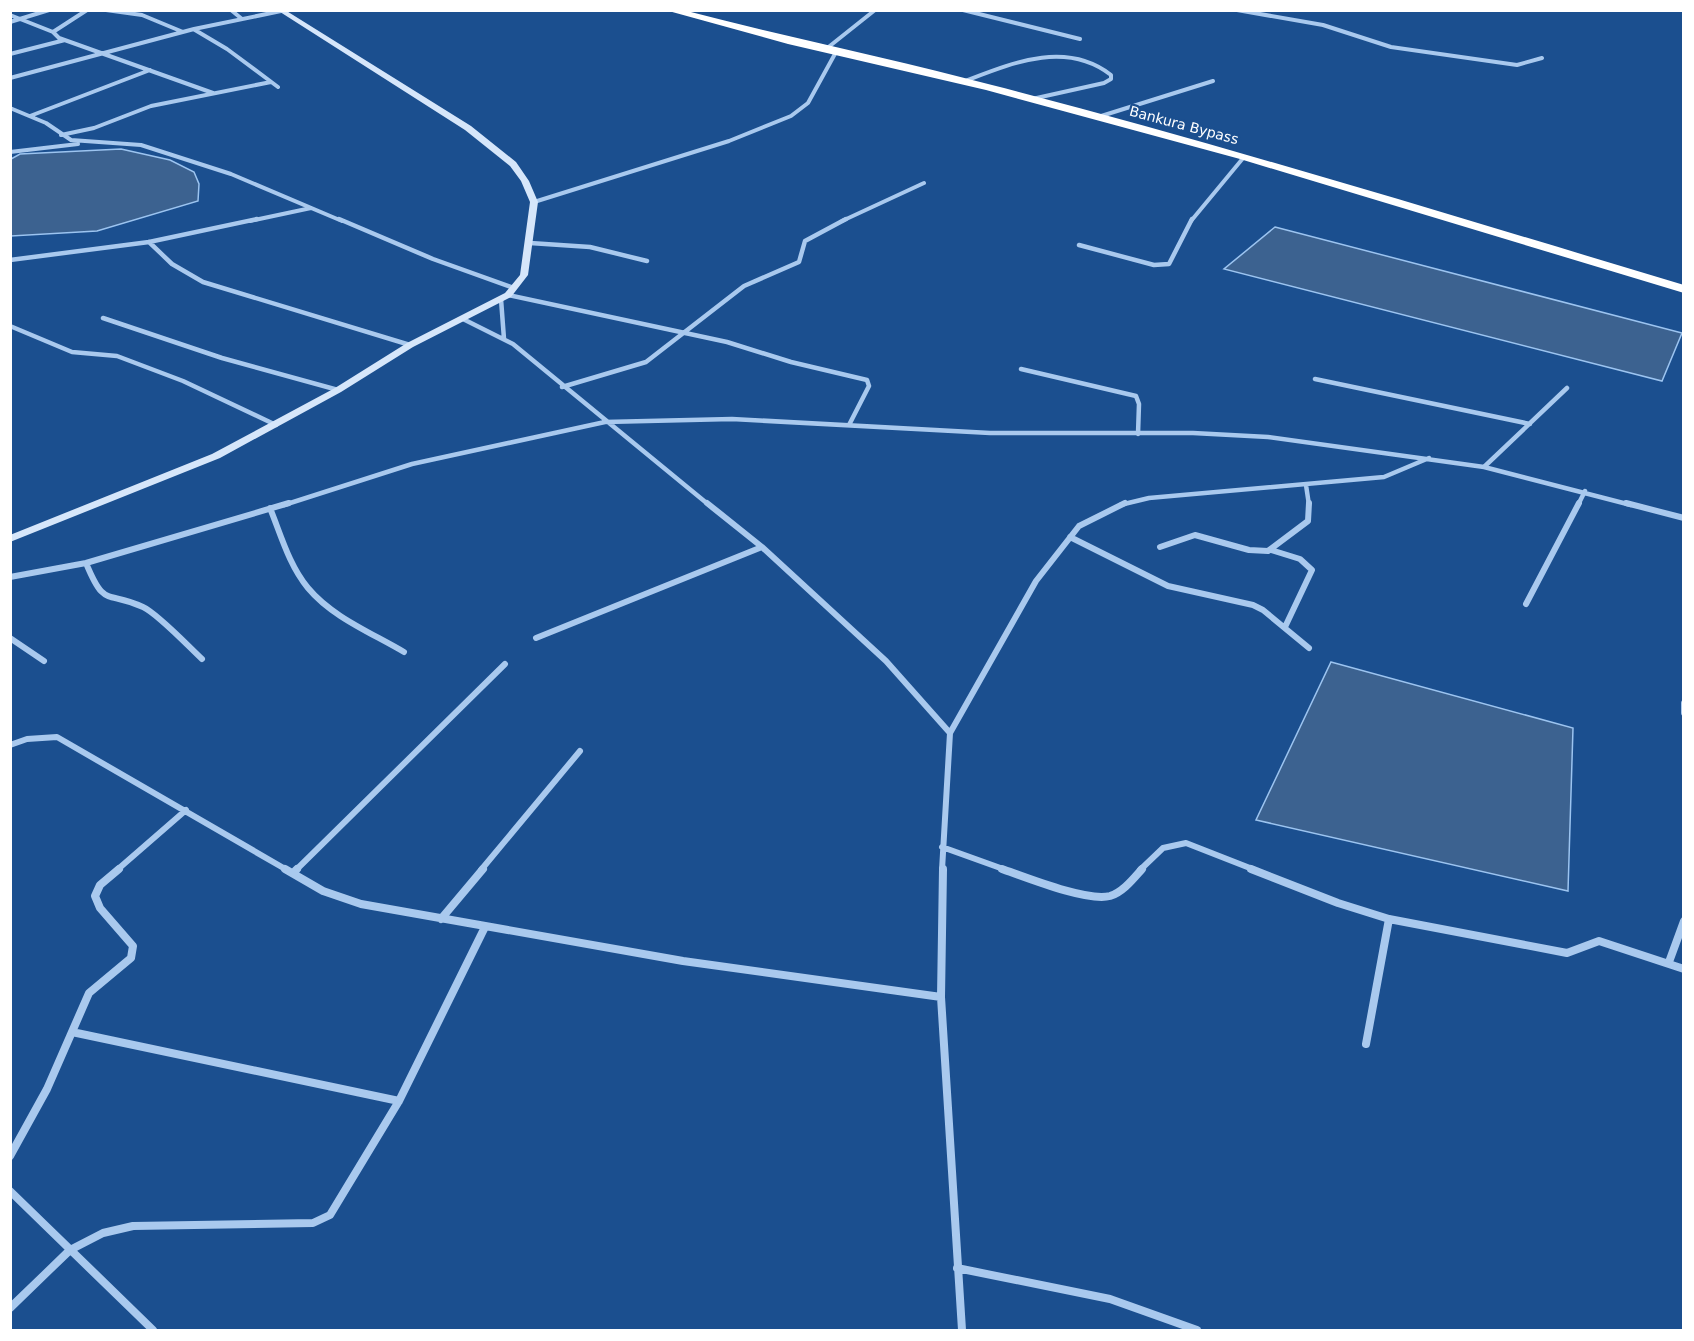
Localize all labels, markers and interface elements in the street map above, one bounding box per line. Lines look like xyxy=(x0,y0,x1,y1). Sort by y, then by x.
street label: Bankura Bypass xyxy=(1128,103,1240,147)

